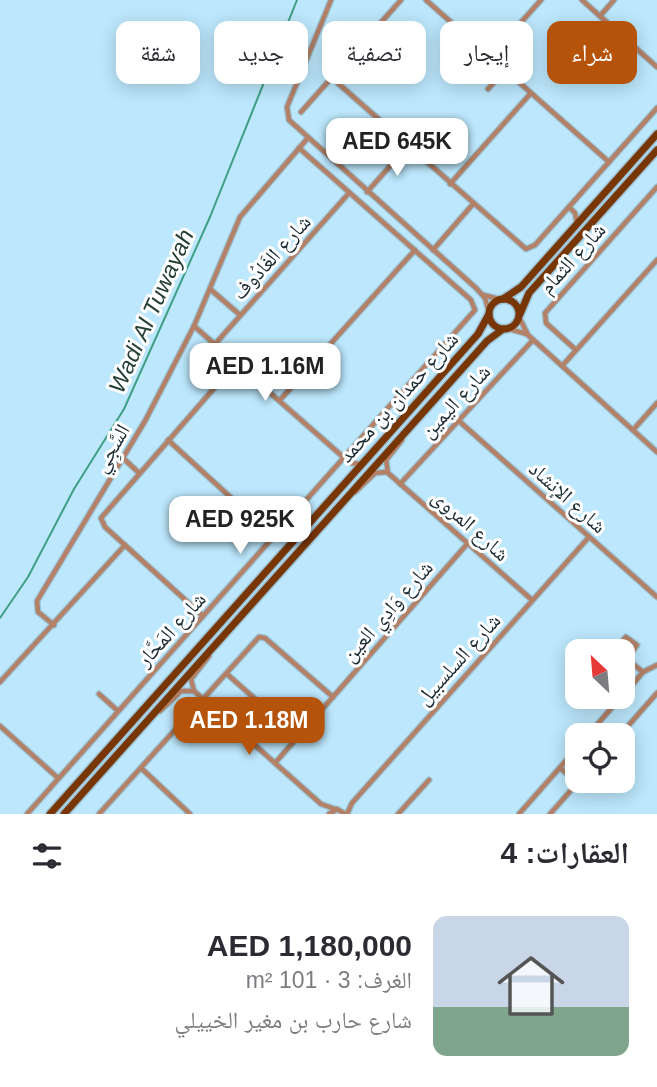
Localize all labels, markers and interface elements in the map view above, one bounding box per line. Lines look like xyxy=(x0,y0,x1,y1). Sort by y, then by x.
chip: شقة xyxy=(116,21,200,84)
chip: جديد xyxy=(214,21,308,84)
chip: تصفية xyxy=(322,21,426,84)
chip: إيجار xyxy=(440,21,533,84)
chip: شراء xyxy=(547,21,637,84)
pin: AED 645K xyxy=(325,118,469,178)
text: AED 645K xyxy=(342,128,452,154)
street label: شارع الغَادُوف xyxy=(227,210,316,305)
street label: شارع الثمام xyxy=(534,218,612,300)
water label: Wadi Al Tuwayah xyxy=(103,225,199,397)
street label: شارع حمدان بن محمد xyxy=(334,327,464,468)
pin: AED 1.16M xyxy=(185,344,345,403)
text: AED 1.16M xyxy=(206,353,324,379)
street label: شارع اليمين xyxy=(415,360,496,444)
street label: السَّجِي xyxy=(88,420,139,479)
street label: شارع الإنشاد xyxy=(524,457,611,539)
street label: شارع المروى xyxy=(427,485,514,567)
pin: AED 925K xyxy=(168,496,312,556)
text: AED 925K xyxy=(185,506,295,532)
street label: شارع وَادِي العين xyxy=(337,556,441,670)
street label: شارع المَحَّار xyxy=(131,587,212,673)
street label: شارع السلسبيل xyxy=(411,609,506,711)
north arrow xyxy=(565,639,635,709)
map controls xyxy=(565,639,635,793)
pin: AED 1.18M xyxy=(169,698,329,757)
text: AED 1.18M xyxy=(190,707,308,733)
button: locate xyxy=(565,723,635,793)
text: العقارات: 4 xyxy=(501,836,629,869)
icon: filters xyxy=(28,837,66,875)
text: AED 1,180,000 xyxy=(207,929,412,962)
icon: home xyxy=(489,944,573,1028)
text: الغرف: 3 · 101 m² xyxy=(246,967,412,993)
text: شارع حارب بن مغير الخييلي xyxy=(175,1007,412,1033)

